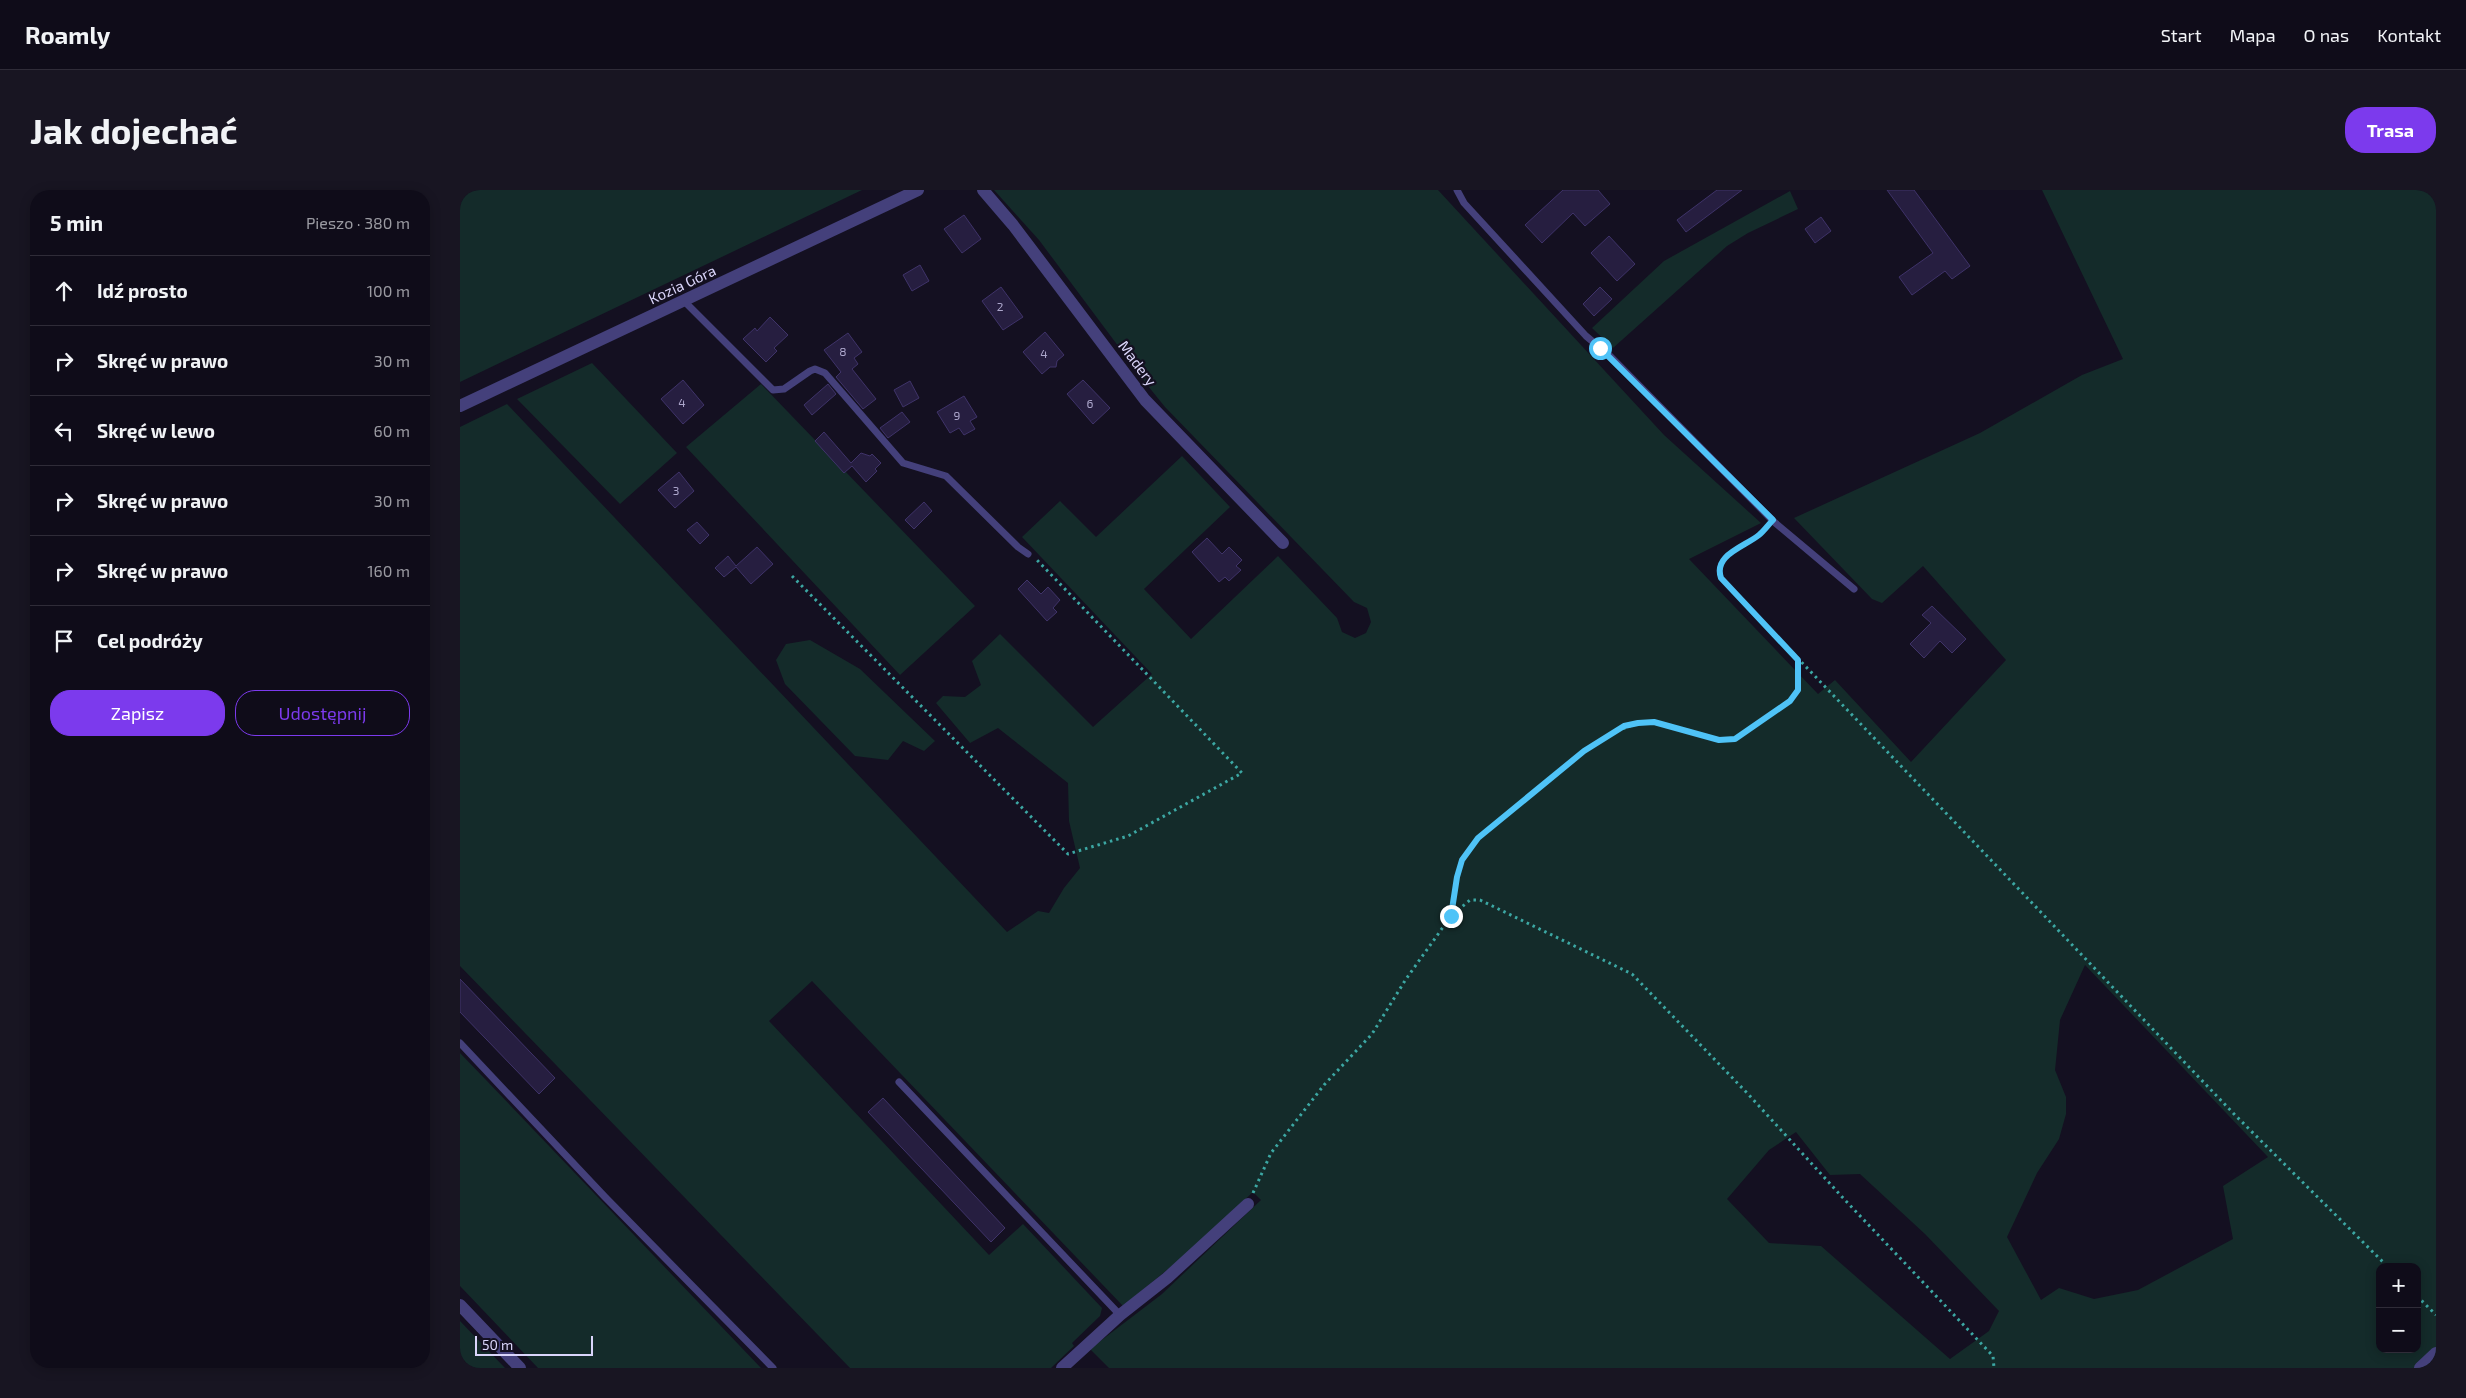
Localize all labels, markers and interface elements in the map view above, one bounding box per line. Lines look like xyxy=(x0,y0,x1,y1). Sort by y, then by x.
text: Roamly xyxy=(25,20,110,49)
text: Start xyxy=(2161,24,2202,46)
text: Mapa xyxy=(2230,24,2276,46)
text: O nas xyxy=(2304,24,2349,46)
text: Kontakt xyxy=(2377,24,2441,46)
button: Trasa xyxy=(2345,107,2436,153)
text: Jak dojechać xyxy=(30,109,238,151)
text: 5 min xyxy=(50,210,103,235)
text: Pieszo · 380 m xyxy=(306,213,410,232)
street label: Kozia Góra xyxy=(645,261,719,307)
icon: ahead xyxy=(50,277,78,305)
text: Idź prosto xyxy=(97,279,188,302)
text: 100 m xyxy=(367,281,410,300)
house number: 2 xyxy=(997,299,1004,313)
street label: Madery xyxy=(1115,337,1161,389)
route start xyxy=(1589,337,1612,360)
house number: 8 xyxy=(839,344,847,358)
house number: 4 xyxy=(1040,346,1048,360)
icon: right xyxy=(50,347,78,375)
text: Skręć w prawo xyxy=(97,349,228,372)
text: 30 m xyxy=(374,351,410,370)
house number: 4 xyxy=(678,395,686,409)
house number: 6 xyxy=(1087,396,1094,410)
house number: 9 xyxy=(954,408,961,422)
icon: left xyxy=(50,417,78,445)
text: Skręć w lewo xyxy=(97,419,215,442)
text: 60 m xyxy=(374,421,410,440)
house number: 3 xyxy=(673,483,679,497)
icon: right xyxy=(50,487,78,515)
text: Skręć w prawo xyxy=(97,489,228,512)
text: 30 m xyxy=(374,491,410,510)
icon: right xyxy=(50,557,78,585)
text: Skręć w prawo xyxy=(97,559,228,582)
text: 160 m xyxy=(367,561,410,580)
icon: arrive xyxy=(50,627,78,655)
text: Cel podróży xyxy=(97,629,203,652)
button: Zapisz xyxy=(50,690,225,736)
button: Udostępnij xyxy=(235,690,410,736)
route end xyxy=(1440,905,1463,928)
map controls xyxy=(2376,1263,2421,1353)
button: + xyxy=(2376,1263,2421,1308)
button: − xyxy=(2376,1308,2421,1353)
scale bar xyxy=(475,1333,592,1356)
text: 50 m xyxy=(482,1336,513,1353)

